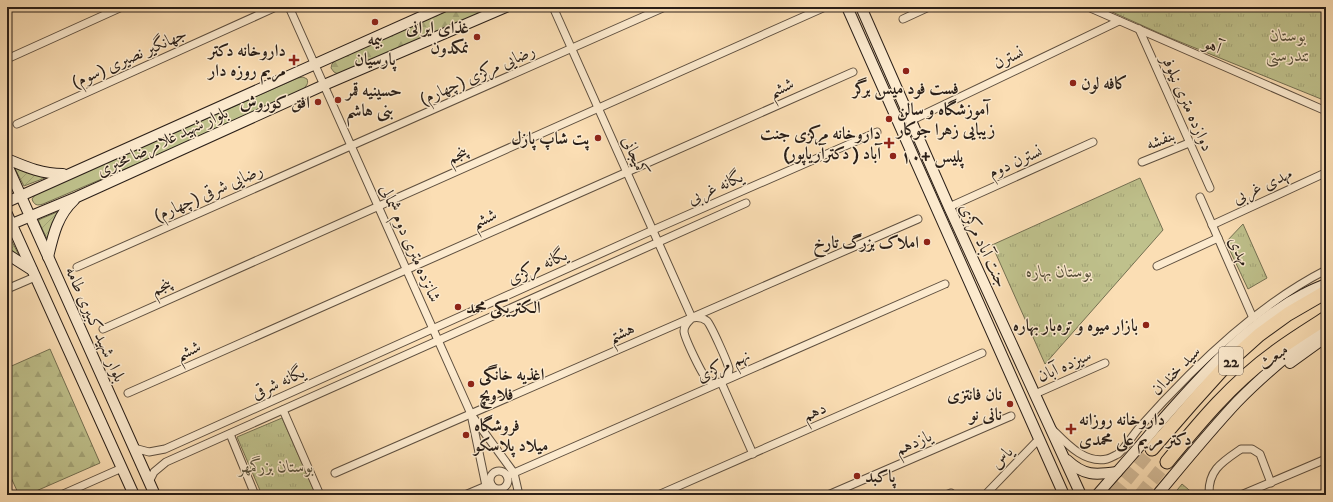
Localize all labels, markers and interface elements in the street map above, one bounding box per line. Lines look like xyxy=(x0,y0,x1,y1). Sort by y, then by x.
marker: بیمه پارسیان xyxy=(370,17,380,27)
place label: غذای ایرانی نمکدون xyxy=(405,17,469,59)
street label: جهانگیر نصیری (سوم) xyxy=(68,22,192,96)
park label: بوستان تندرستی xyxy=(1265,25,1311,67)
place label: بیمه پارسیان xyxy=(354,29,397,72)
marker: غذای ایرانی نمکدون xyxy=(472,32,482,42)
street label: آهو xyxy=(1198,32,1227,60)
place label: داروخانه دکتر مریم روزه دار xyxy=(206,40,286,85)
street label: رضایی مرکزی (چهارم) xyxy=(416,40,540,113)
street label: نسترن xyxy=(990,41,1027,74)
street label: دوازده متری نیلوفر xyxy=(1155,50,1218,155)
marker: داروخانه دکتر مریم روزه دار xyxy=(289,55,299,65)
marker: فست فود میس برگر xyxy=(901,66,911,76)
street label: ششم xyxy=(765,73,800,108)
place label: کافه لون xyxy=(1081,73,1128,95)
place label: فست فود میس برگر xyxy=(851,77,959,100)
marker: کافه لون xyxy=(1068,78,1078,88)
place label: حسینیه قمر بنی هاشم xyxy=(344,80,402,127)
place label: افق کوروش xyxy=(240,92,310,114)
marker: حسینیه قمر بنی هاشم xyxy=(333,95,343,105)
marker: افق کوروش xyxy=(313,97,323,107)
place label: آموزشگاه و سالن زیبایی زهرا جوکار xyxy=(895,98,995,141)
street label: بلوار شهید غلامرضا مخبری xyxy=(93,102,232,182)
marker: آموزشگاه و سالن زیبایی زهرا جوکار xyxy=(884,114,894,124)
place label: داروخانه مرکزی جنت آباد ( دکترآریاپور) xyxy=(760,123,883,166)
street label: بنفشه xyxy=(1143,124,1178,156)
place label: پت شاپ پازل xyxy=(511,128,590,151)
marker: پت شاپ پازل xyxy=(593,133,603,143)
street label: کمیجانی xyxy=(616,133,654,180)
marker: داروخانه مرکزی جنت آباد ( دکترآریاپور) xyxy=(884,138,894,148)
street label: پنجم xyxy=(444,140,474,173)
street label: نسترن دوم xyxy=(985,140,1047,186)
place label: پلیس +۱۰ xyxy=(901,146,965,169)
marker: پلیس +۱۰ xyxy=(888,151,898,161)
street label: رضایی شرقی (چهارم) xyxy=(150,159,268,230)
street label: مهدی غربی xyxy=(1229,162,1297,210)
street label: یگانه غربی xyxy=(684,165,748,211)
street label: شانزده متری دوم شمالی xyxy=(372,181,446,307)
street label: جنت آباد مرکزی xyxy=(954,200,1012,291)
street label: ششم xyxy=(468,204,503,239)
place label: املاک بزرگ تارخ xyxy=(813,232,919,258)
street label: مهدی xyxy=(1223,233,1255,270)
marker: املاک بزرگ تارخ xyxy=(922,237,932,247)
street label: یگانه مرکزی xyxy=(504,243,571,290)
park label: بوستان بهاره xyxy=(1026,261,1093,283)
street label: بلوار شهید کبیری طامه xyxy=(60,263,130,386)
street label: پنجم xyxy=(148,272,178,305)
place label: الکتریکی محمد xyxy=(466,297,541,319)
marker: الکتریکی محمد xyxy=(453,302,463,312)
place label: بازار میوه و تره‌بار بهاره xyxy=(1013,315,1138,337)
street label: هشتم xyxy=(605,317,640,353)
marker: بازار میوه و تره‌بار بهاره xyxy=(1141,320,1151,330)
street label: ششم xyxy=(172,336,207,371)
street label: مبعث xyxy=(1254,339,1293,375)
street label: سید خندان xyxy=(1146,341,1205,400)
street label: نهم مرکزی xyxy=(693,344,755,391)
street label: سیزده آبان xyxy=(1034,344,1095,388)
road number: 22 xyxy=(1219,347,1243,375)
street label: یگانه شرقی xyxy=(248,360,309,404)
place label: اغذیه خانگی فلاویچ xyxy=(479,364,545,409)
marker: اغذیه خانگی فلاویچ xyxy=(466,379,476,389)
place label: نان فانتزی نانی نو xyxy=(947,384,1002,426)
street label: دهم xyxy=(799,397,832,431)
marker: نان فانتزی نانی نو xyxy=(1005,399,1015,409)
place label: داروخانه روزانه دکتر مریم علی محمدی xyxy=(1079,409,1192,454)
place label: فروشگاه میلاد پلاسکو xyxy=(472,414,548,458)
marker: داروخانه روزانه دکتر مریم علی محمدی xyxy=(1066,424,1076,434)
street label: یازدهم xyxy=(892,425,938,464)
marker: فروشگاه میلاد پلاسکو xyxy=(461,430,471,440)
street label: یاس xyxy=(985,441,1018,474)
park label: بوستان بزرگمهر xyxy=(237,455,315,478)
place label: پاکبد xyxy=(865,466,897,489)
marker: پاکبد xyxy=(852,471,862,481)

